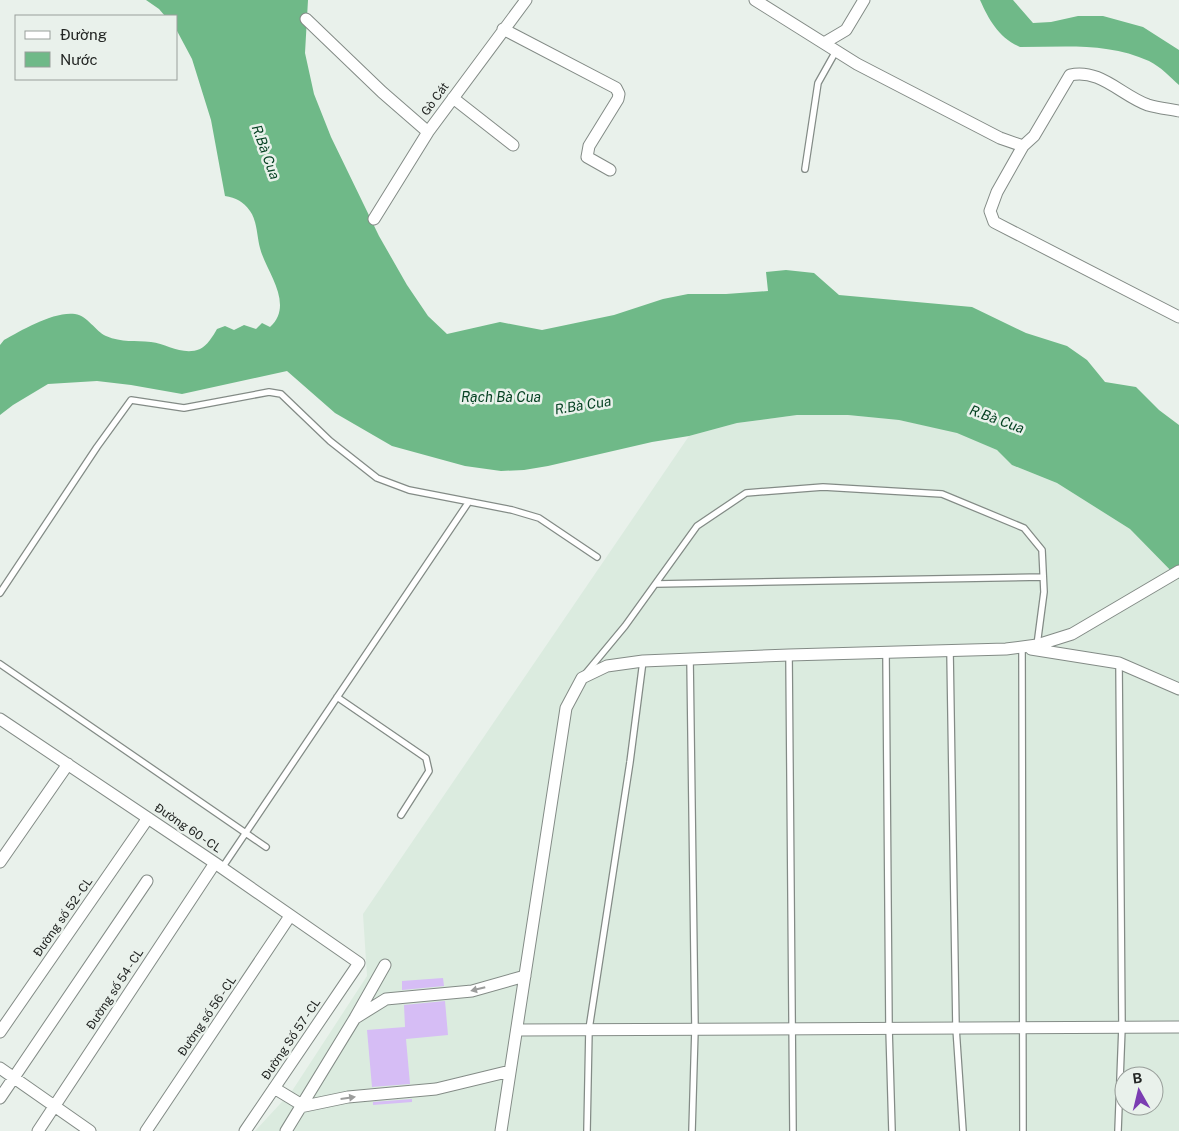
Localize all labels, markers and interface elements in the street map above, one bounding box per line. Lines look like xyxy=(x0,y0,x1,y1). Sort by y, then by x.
legend xyxy=(15,15,178,80)
text: Đường xyxy=(60,26,107,43)
text: Nước xyxy=(60,51,98,68)
street label: Gò Cát xyxy=(418,79,452,118)
water label: R.Bà Cua xyxy=(249,122,283,182)
water label: Rạch Bà Cua xyxy=(461,389,541,405)
water label: R.Bà Cua xyxy=(554,393,612,417)
water label: R.Bà Cua xyxy=(967,402,1027,436)
street label: Đường 60 - CL xyxy=(152,801,224,856)
street label: Đường số 52 - CL xyxy=(30,875,96,959)
street label: Đường số 54 - CL xyxy=(84,946,146,1032)
street label: Đường số 56 - CL xyxy=(175,973,239,1059)
one-way arrow xyxy=(470,985,485,993)
street label: Đường Số 57 - CL xyxy=(259,995,324,1082)
north arrow xyxy=(1114,1066,1164,1116)
text: B xyxy=(1131,1070,1143,1087)
one-way arrow xyxy=(340,1093,356,1101)

